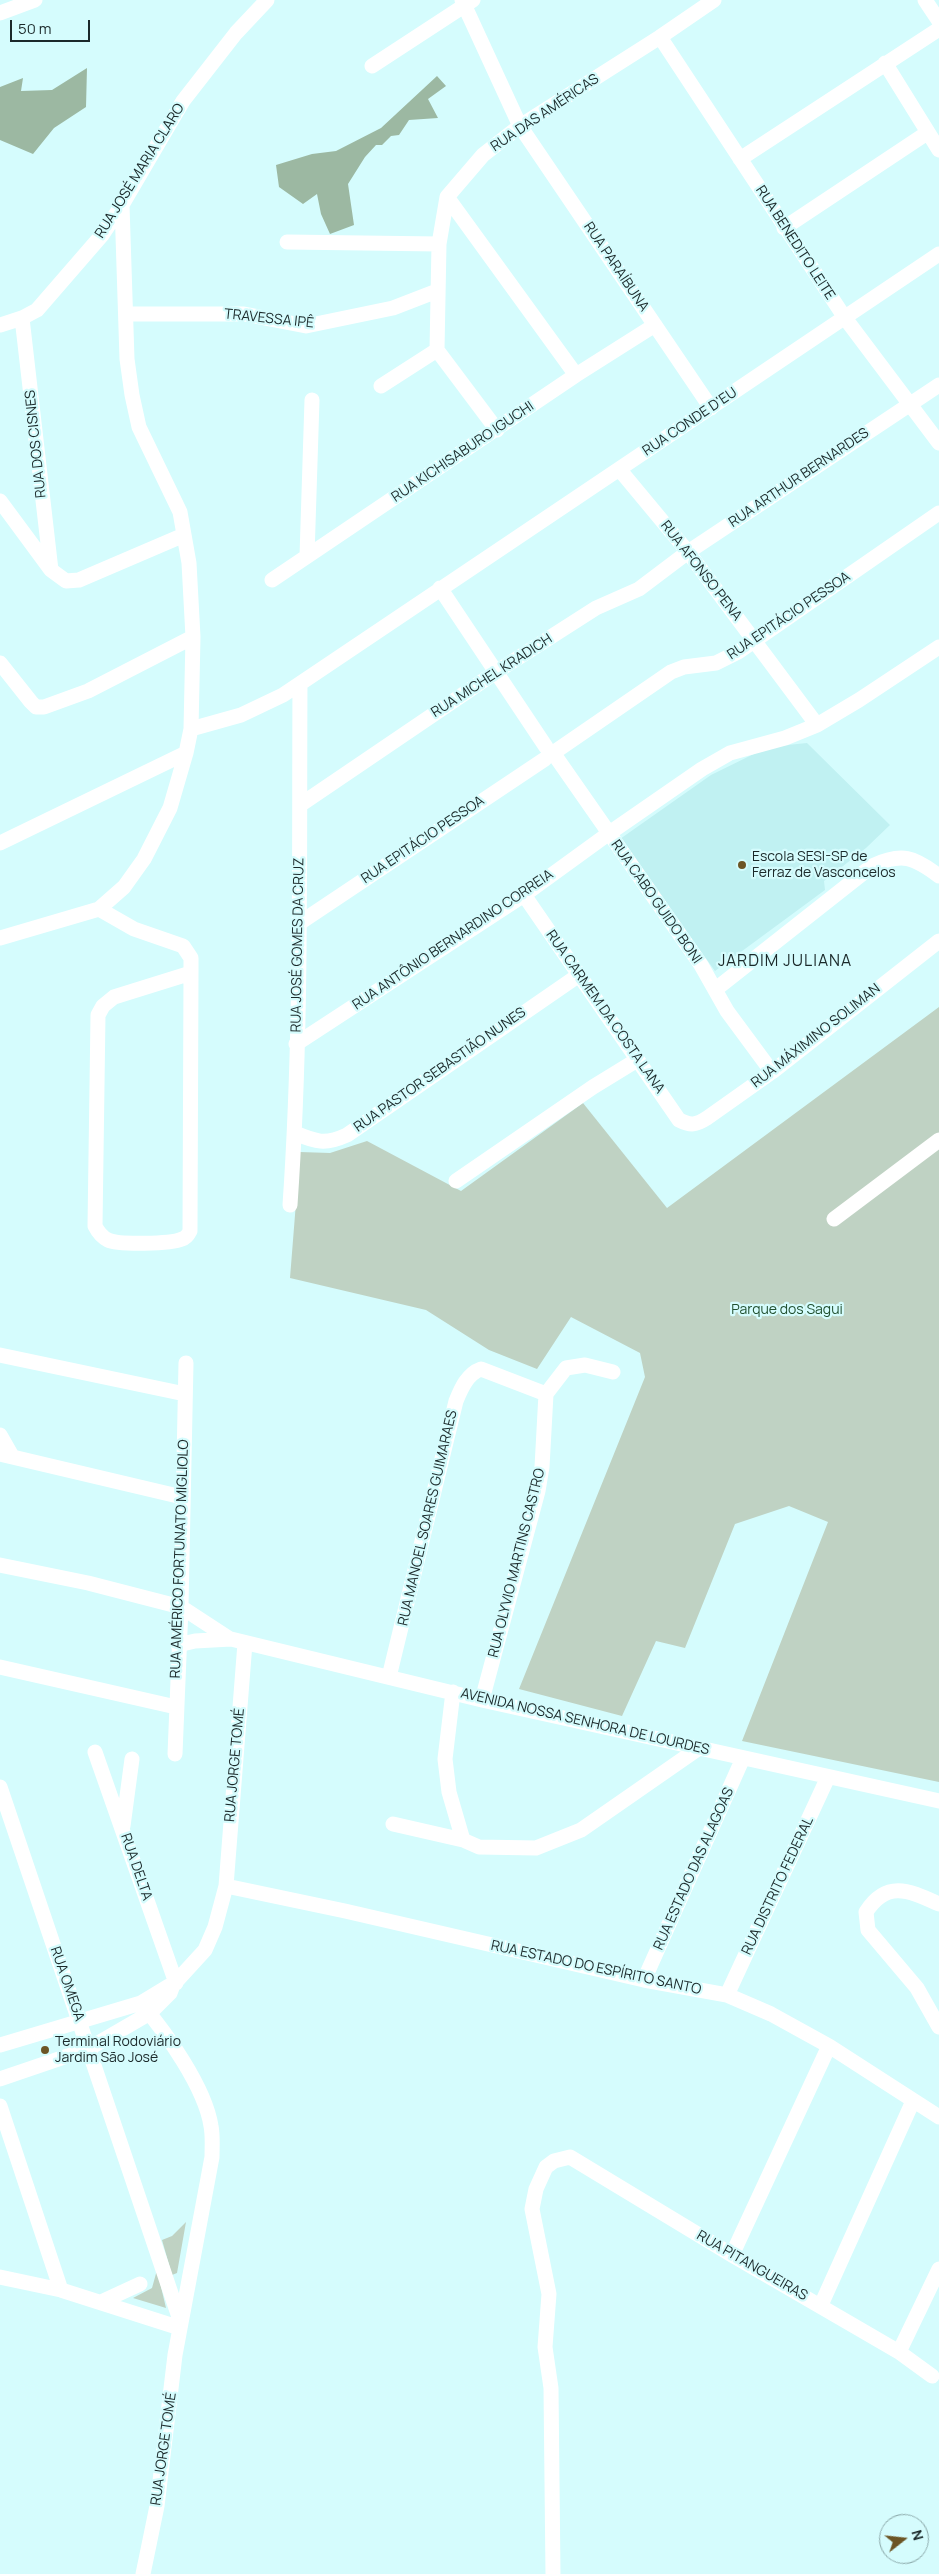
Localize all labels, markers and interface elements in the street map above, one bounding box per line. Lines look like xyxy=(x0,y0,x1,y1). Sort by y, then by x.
scale bar xyxy=(12,10,92,42)
text: 50 m xyxy=(18,18,52,39)
street label: RUA DAS AMÉRICAS xyxy=(488,71,602,155)
street label: RUA JOSÉ MARIA CLARO xyxy=(92,101,188,241)
street label: RUA BENEDITO LEITE xyxy=(752,183,838,303)
street label: RUA PARAÍBUNA xyxy=(580,219,652,315)
street label: TRAVESSA IPÊ xyxy=(223,306,315,332)
street label: RUA CONDE D'EU xyxy=(640,384,740,460)
street label: RUA DOS CISNES xyxy=(22,389,50,499)
street label: RUA KICHISABURO IGUCHI xyxy=(389,398,537,506)
street label: RUA ARTHUR BERNARDES xyxy=(726,425,872,531)
street label: RUA AFONSO PENA xyxy=(657,518,745,624)
street label: RUA EPITÁCIO PESSOA xyxy=(724,569,854,663)
street label: RUA MICHEL KRADICH xyxy=(428,631,556,721)
street label: RUA EPITÁCIO PESSOA xyxy=(358,793,488,887)
street label: RUA CABO GUIDO BONI xyxy=(607,837,705,967)
place label: Escola SESI-SP de Ferraz de Vasconcelos xyxy=(752,849,896,882)
street label: RUA JOSÉ GOMES DA CRUZ xyxy=(288,857,308,1033)
marker: Escola SESI-SP de Ferraz de Vasconcelos xyxy=(736,859,748,871)
street label: RUA ANTÔNIO BERNARDINO CORREIA xyxy=(349,866,557,1014)
street label: RUA CARMEM DA COSTA LANA xyxy=(542,927,668,1097)
district label: JARDIM JULIANA xyxy=(716,952,854,972)
street label: RUA MÁXIMINO SOLIMAN xyxy=(748,980,884,1092)
street label: RUA PASTOR SEBASTIÃO NUNES xyxy=(351,1004,529,1136)
park label: Parque dos Sagui xyxy=(731,1302,843,1318)
street label: RUA MANOEL SOARES GUIMARAES xyxy=(395,1408,461,1628)
street label: RUA AMÉRICO FORTUNATO MIGLIOLO xyxy=(167,1439,193,1679)
street label: RUA OLYVIO MARTINS CASTRO xyxy=(485,1467,549,1659)
street label: AVENIDA NOSSA SENHORA DE LOURDES xyxy=(459,1685,711,1759)
street label: RUA JORGE TOMÉ xyxy=(222,1707,248,1823)
street label: RUA ESTADO DAS ALAGOAS xyxy=(651,1785,737,1953)
street label: RUA DISTRITO FEDERAL xyxy=(739,1814,817,1958)
street label: RUA DELTA xyxy=(117,1831,155,1903)
street label: RUA ESTADO DO ESPÍRITO SANTO xyxy=(489,1937,703,1999)
street label: RUA OMEGA xyxy=(46,1944,88,2024)
place label: Terminal Rodoviário Jardim São José xyxy=(55,2034,181,2066)
marker: Terminal Rodoviário Jardim São José xyxy=(39,2044,51,2056)
street label: RUA PITANGUEIRAS xyxy=(694,2227,810,2305)
street label: RUA JORGE TOMÉ xyxy=(148,2391,180,2507)
north arrow xyxy=(879,2514,929,2564)
text: N xyxy=(907,2528,928,2542)

